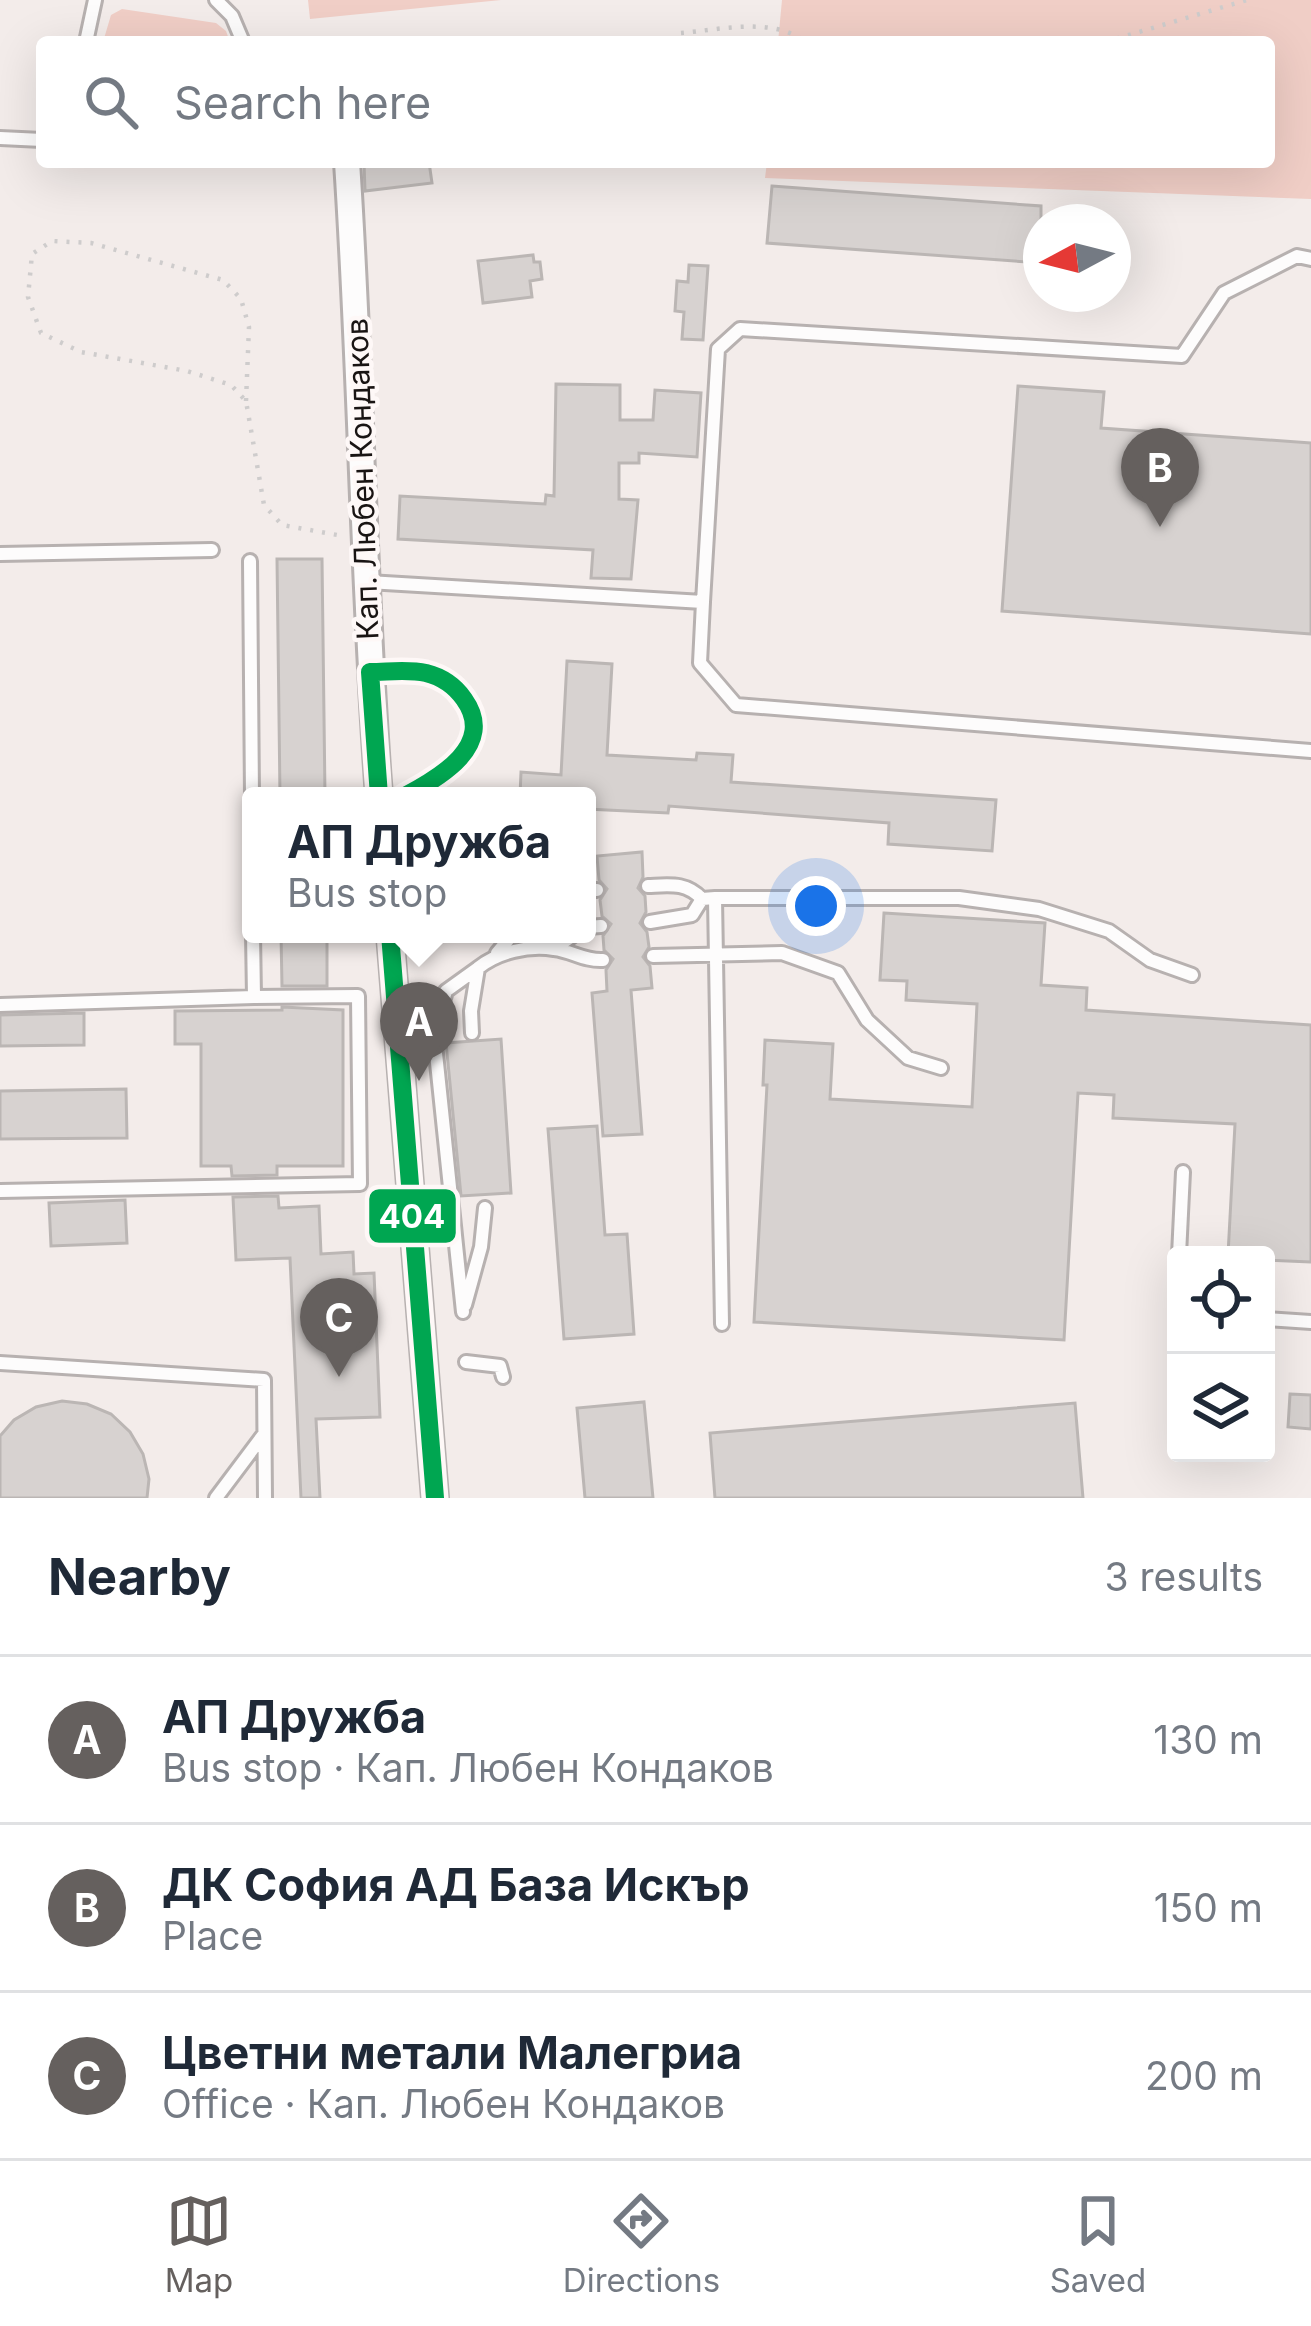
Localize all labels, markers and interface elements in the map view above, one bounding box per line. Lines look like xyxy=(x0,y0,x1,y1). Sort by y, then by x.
search box xyxy=(36,36,1275,168)
icon: search xyxy=(78,69,144,135)
text: Search here xyxy=(174,75,431,130)
north arrow xyxy=(1023,204,1131,312)
street label: Кап. Любен Кондаков xyxy=(338,318,386,640)
pin: B xyxy=(1121,428,1199,527)
popup xyxy=(242,787,596,943)
text: АП Дружба xyxy=(287,814,551,869)
text: Bus stop xyxy=(287,869,447,916)
your location xyxy=(786,876,846,936)
pin: A xyxy=(380,982,458,1081)
line badge: 404 xyxy=(367,1187,458,1245)
text: 404 xyxy=(379,1196,445,1236)
map controls xyxy=(1167,1246,1275,1462)
button: locate xyxy=(1167,1246,1275,1354)
pin: C xyxy=(300,1278,378,1377)
button: layers xyxy=(1167,1354,1275,1462)
text: Nearby xyxy=(48,1546,231,1607)
text: 3 results xyxy=(1105,1553,1263,1600)
text: АП Дружба xyxy=(162,1689,426,1744)
text: A xyxy=(72,1716,102,1763)
text: 130 m xyxy=(1153,1716,1263,1763)
text: Bus stop · Кап. Любен Кондаков xyxy=(162,1744,774,1791)
text: ДК София АД База Искър xyxy=(162,1857,750,1912)
text: B xyxy=(74,1884,100,1931)
text: 150 m xyxy=(1154,1884,1263,1931)
text: Place xyxy=(162,1912,263,1959)
text: Цветни метали Малегриа xyxy=(162,2025,742,2080)
text: C xyxy=(73,2052,101,2099)
text: 200 m xyxy=(1145,2052,1263,2099)
text: Office · Кап. Любен Кондаков xyxy=(162,2080,725,2127)
tab: Map xyxy=(165,2188,233,2300)
tab: Directions xyxy=(563,2188,720,2300)
tab: Saved xyxy=(1050,2188,1146,2300)

